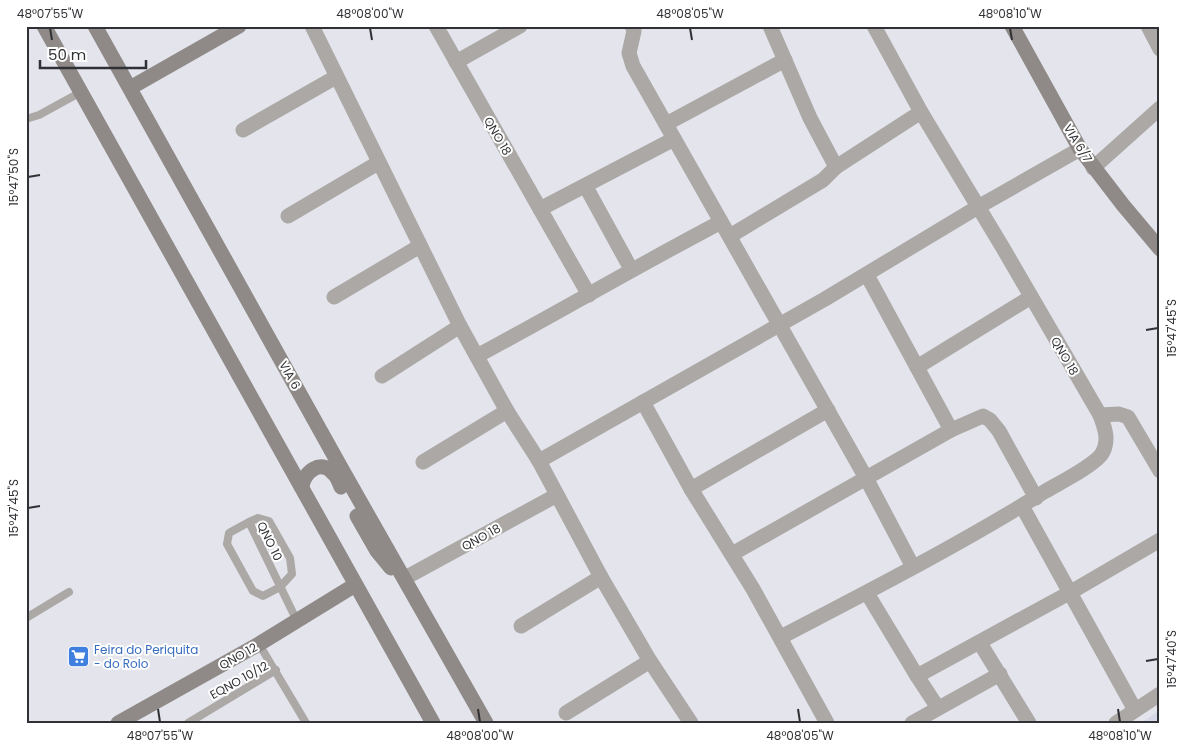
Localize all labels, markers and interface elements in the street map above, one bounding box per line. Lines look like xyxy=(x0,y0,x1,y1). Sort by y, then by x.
text: 48°07'55"W xyxy=(17,5,83,22)
text: 48°08'00"W xyxy=(336,5,404,22)
text: 48°08'05"W xyxy=(656,5,724,22)
text: 48°08'10"W xyxy=(978,5,1042,22)
scale bar xyxy=(40,38,146,70)
text: 50 m xyxy=(48,44,86,65)
street label: QNO 18 xyxy=(480,114,516,158)
street label: VIA 6/7 xyxy=(1060,121,1096,166)
text: 15°47'50"S xyxy=(5,148,22,206)
text: 15°47'45"S xyxy=(1163,299,1180,357)
street label: QNO 18 xyxy=(1047,334,1083,378)
street label: VIA 6 xyxy=(275,358,305,392)
text: 15°47'45"S xyxy=(5,479,22,537)
street label: QNO 10 xyxy=(253,518,287,564)
street label: QNO 18 xyxy=(459,519,503,555)
text: 15°47'40"S xyxy=(1163,630,1180,688)
street label: QNO 12 xyxy=(216,639,260,673)
place label: Feira do Periquita - do Rolo xyxy=(94,641,198,672)
supermarket icon: Feira do Periquita - do Rolo xyxy=(66,644,90,668)
street label: EQNO 10/12 xyxy=(207,657,271,703)
text: 48°07'55"W xyxy=(127,727,193,744)
text: 48°08'00"W xyxy=(446,727,514,744)
text: 48°08'05"W xyxy=(766,727,834,744)
text: 48°08'10"W xyxy=(1088,727,1152,744)

